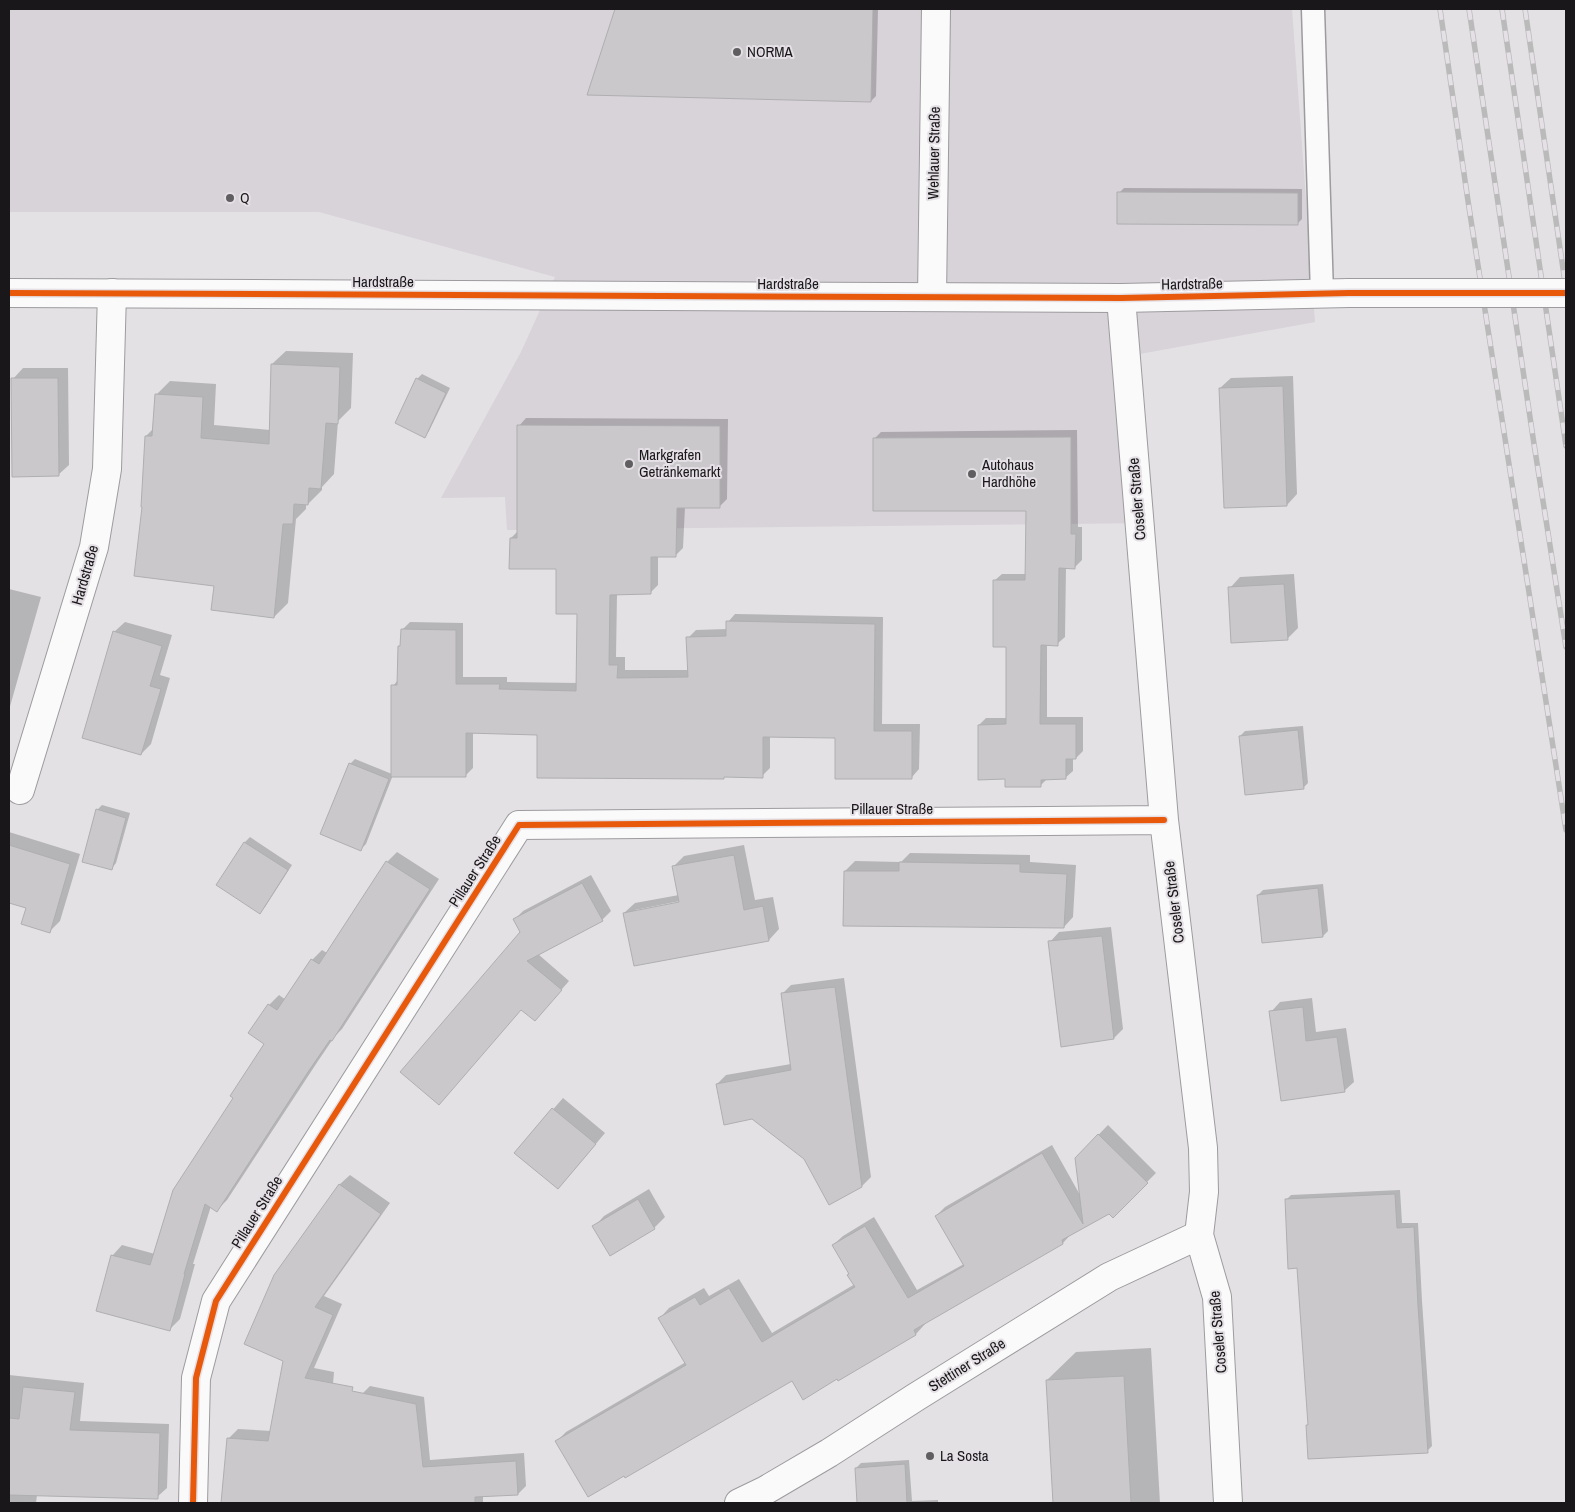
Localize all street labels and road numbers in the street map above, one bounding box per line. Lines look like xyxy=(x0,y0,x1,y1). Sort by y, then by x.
street label: Wehlauer Straße xyxy=(922,106,945,200)
street label: Hardstraße xyxy=(352,271,414,292)
street label: Hardstraße xyxy=(1161,272,1223,295)
street label: Hardstraße xyxy=(757,273,819,294)
street label: Coseler Straße xyxy=(1122,457,1151,541)
street label: Hardstraße xyxy=(66,542,103,607)
street label: Pillauer Straße xyxy=(851,798,933,819)
street label: Pillauer Straße xyxy=(443,830,506,911)
street label: Coseler Straße xyxy=(1158,860,1189,944)
street label: Pillauer Straße xyxy=(226,1171,287,1252)
street label: Coseler Straße xyxy=(1203,1290,1232,1374)
street label: Stettiner Straße xyxy=(924,1333,1009,1396)

